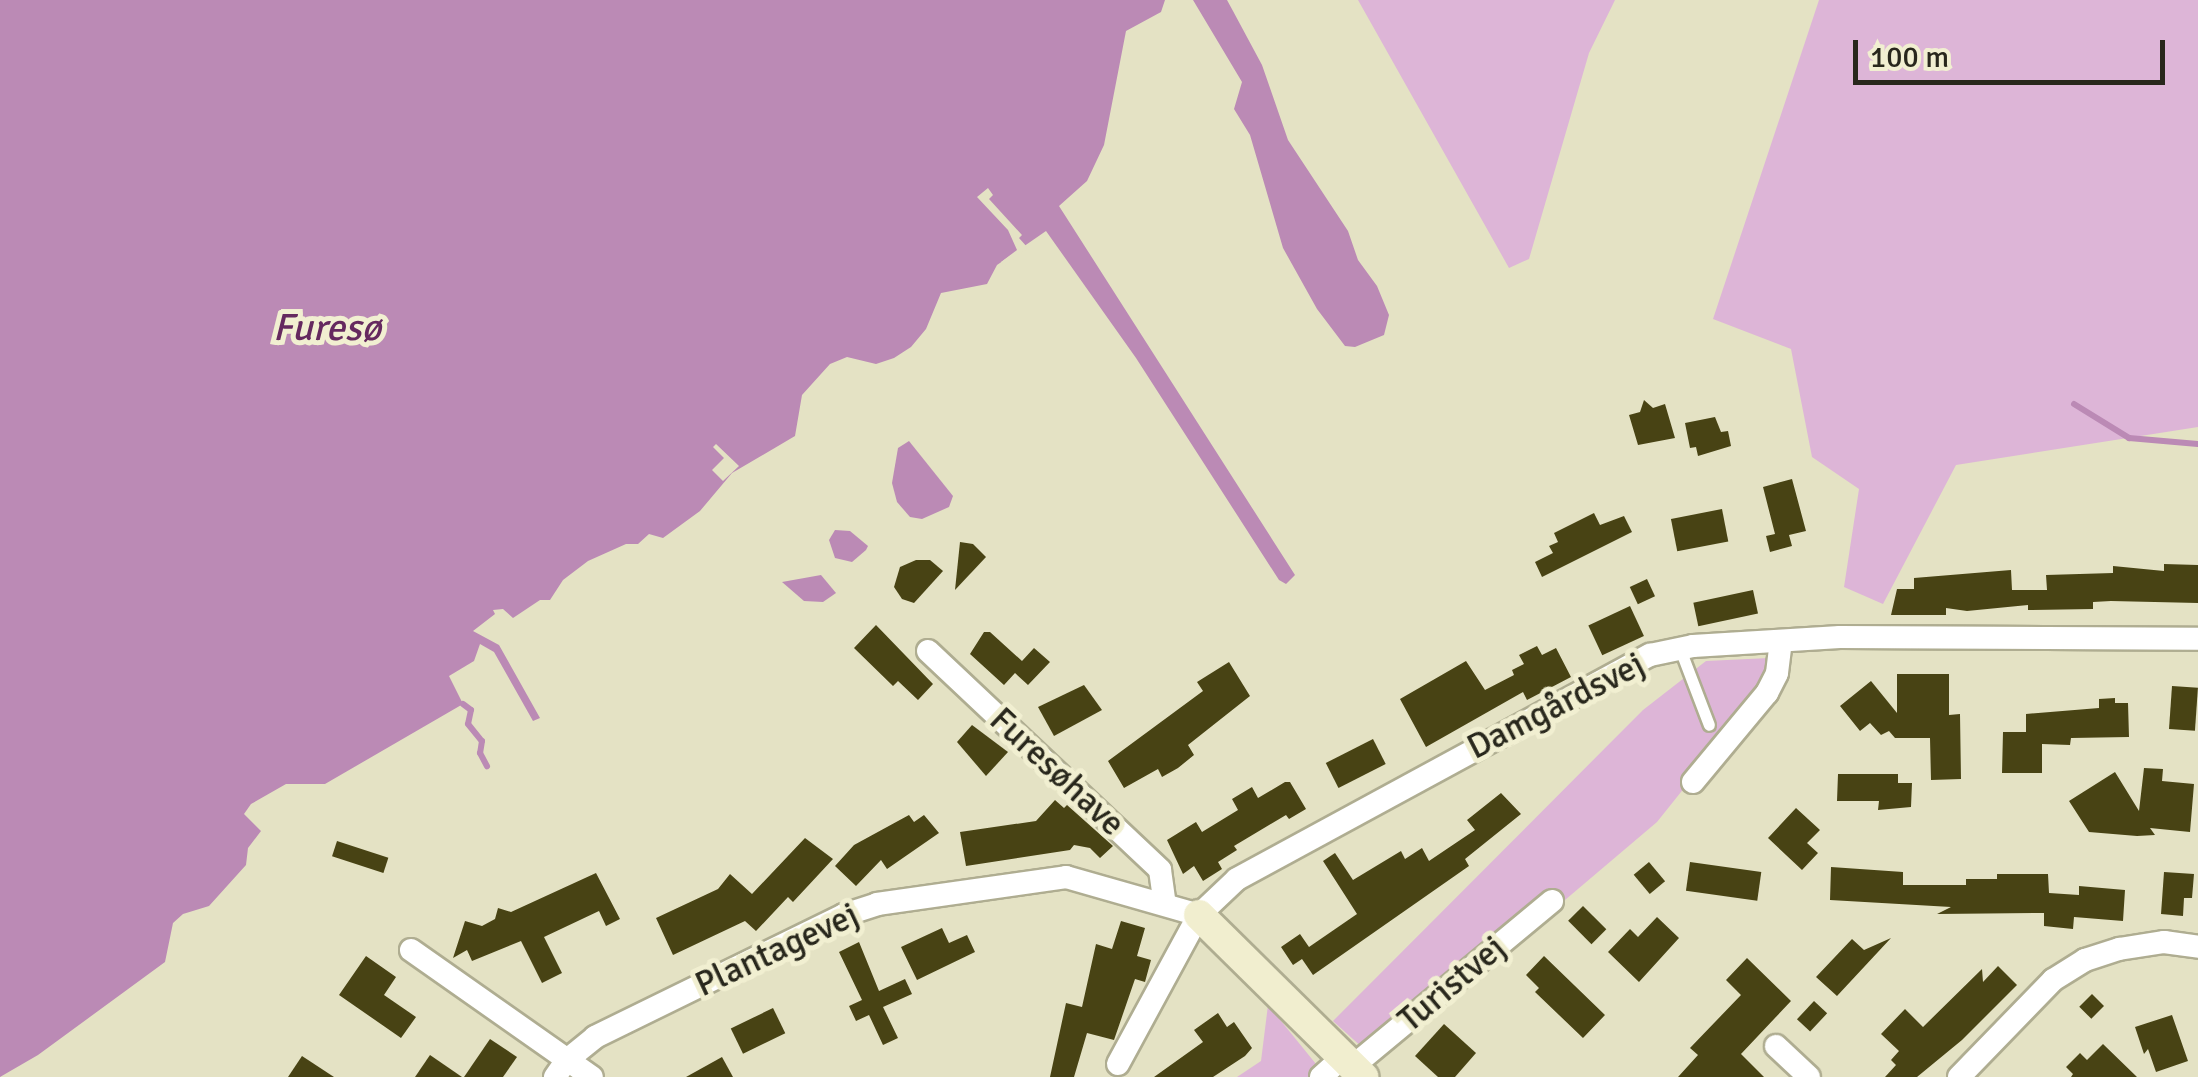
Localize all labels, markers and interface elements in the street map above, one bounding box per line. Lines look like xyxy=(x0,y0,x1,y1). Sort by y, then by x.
scale bar xyxy=(1858,20,2170,82)
text: 100 m xyxy=(1870,39,1949,76)
water label: Furesø xyxy=(273,305,381,351)
street label: Damgårdsvej xyxy=(1460,643,1652,769)
street label: Furesøhave xyxy=(981,699,1133,845)
street label: Plantagevej xyxy=(689,894,865,1006)
street label: Turistvej xyxy=(1390,927,1514,1041)

